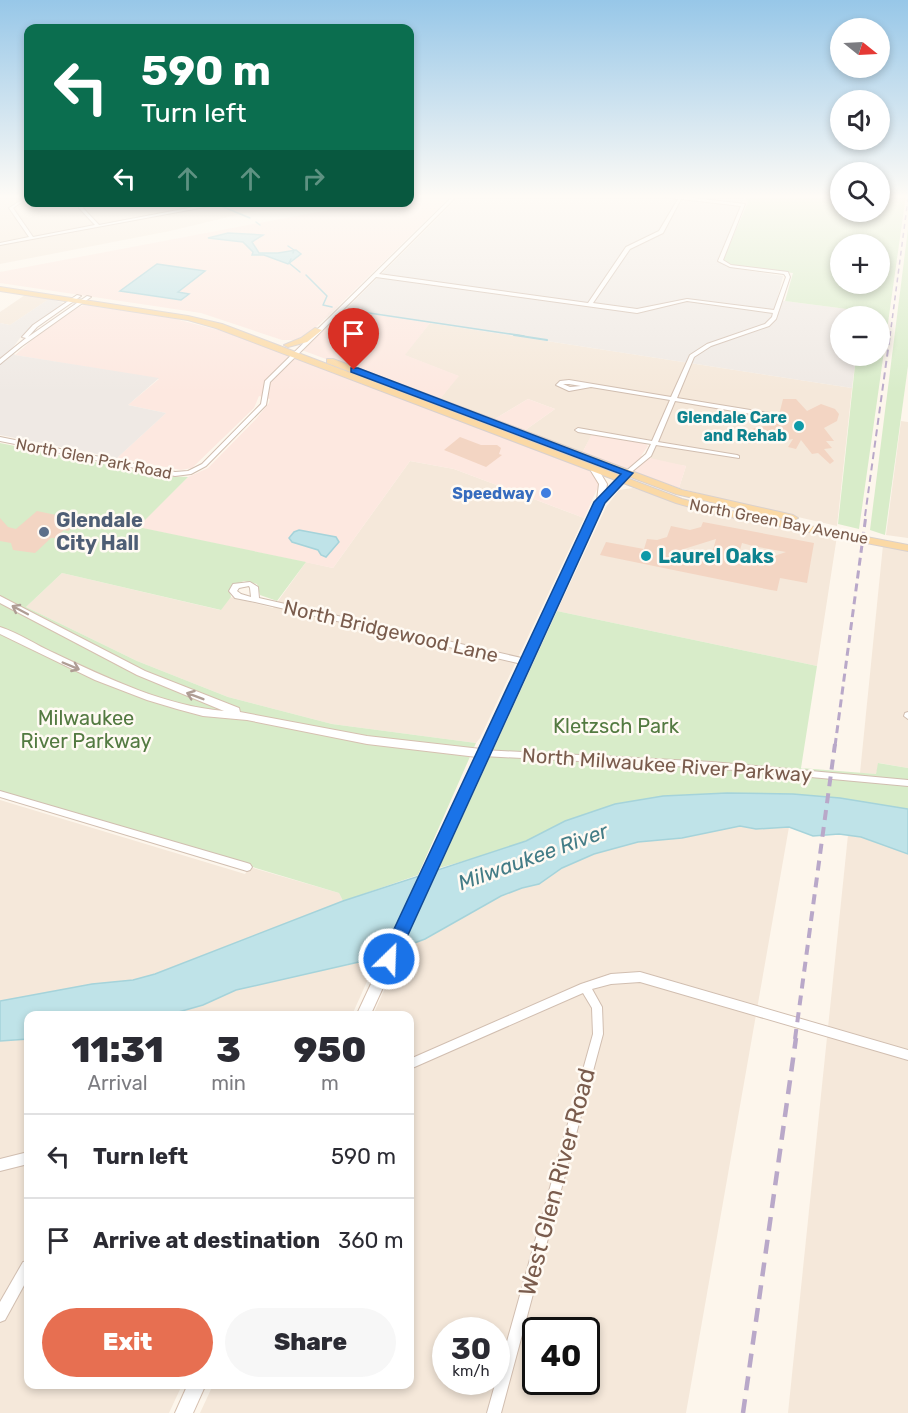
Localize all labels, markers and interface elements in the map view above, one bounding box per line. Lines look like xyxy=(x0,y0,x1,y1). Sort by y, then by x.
north arrow xyxy=(830,18,890,78)
map controls xyxy=(830,18,890,366)
text: 590 m xyxy=(141,46,271,96)
icon: left xyxy=(42,48,120,126)
button: sound xyxy=(830,90,890,150)
text: Turn left xyxy=(141,97,246,129)
icon: left xyxy=(108,162,141,195)
icon: ahead xyxy=(171,162,204,195)
icon: ahead xyxy=(234,162,267,195)
icon: right xyxy=(297,162,330,195)
button: search xyxy=(830,162,890,222)
button: + xyxy=(830,234,890,294)
button: − xyxy=(830,306,890,366)
pin xyxy=(328,308,379,370)
icon: arrive xyxy=(337,317,370,350)
place label: Glendale Care and Rehab xyxy=(677,408,787,445)
marker: Glendale Care and Rehab xyxy=(792,419,806,433)
street label: North Glen Park Road xyxy=(14,434,174,483)
place label: Speedway xyxy=(452,484,534,503)
marker: Speedway xyxy=(539,486,553,500)
street label: North Green Bay Avenue xyxy=(688,495,870,548)
place label: Glendale City Hall xyxy=(56,508,143,555)
marker: Glendale City Hall xyxy=(37,525,51,539)
place label: Laurel Oaks xyxy=(658,544,774,568)
marker: Laurel Oaks xyxy=(639,549,653,563)
street label: North Bridgewood Lane xyxy=(281,595,501,667)
one-way arrow xyxy=(12,604,29,616)
one-way arrow xyxy=(62,661,80,672)
one-way arrow xyxy=(186,689,205,700)
park label: Milwaukee River Parkway xyxy=(20,706,152,753)
park label: Kletzsch Park xyxy=(553,714,680,738)
street label: North Milwaukee River Parkway xyxy=(521,743,813,787)
water label: Milwaukee River xyxy=(455,818,612,895)
position arrow xyxy=(357,927,421,991)
text: 11:31 xyxy=(72,1028,164,1071)
text: 3 xyxy=(216,1028,241,1071)
text: 950 xyxy=(293,1028,366,1071)
street label: West Glen River Road xyxy=(513,1065,601,1299)
text: Arrival xyxy=(88,1071,148,1095)
text: min xyxy=(211,1071,246,1095)
text: m xyxy=(321,1071,339,1095)
icon: left xyxy=(42,1140,75,1173)
text: Turn left xyxy=(93,1143,188,1170)
text: 590 m xyxy=(331,1143,396,1170)
icon: arrive xyxy=(42,1224,75,1257)
text: Arrive at destination xyxy=(93,1227,320,1254)
text: 360 m xyxy=(338,1227,404,1254)
button: Exit xyxy=(42,1308,213,1377)
button: Share xyxy=(225,1308,396,1377)
speed limit sign: 40 xyxy=(522,1317,600,1395)
text: 30 xyxy=(451,1331,491,1367)
text: km/h xyxy=(452,1362,490,1380)

